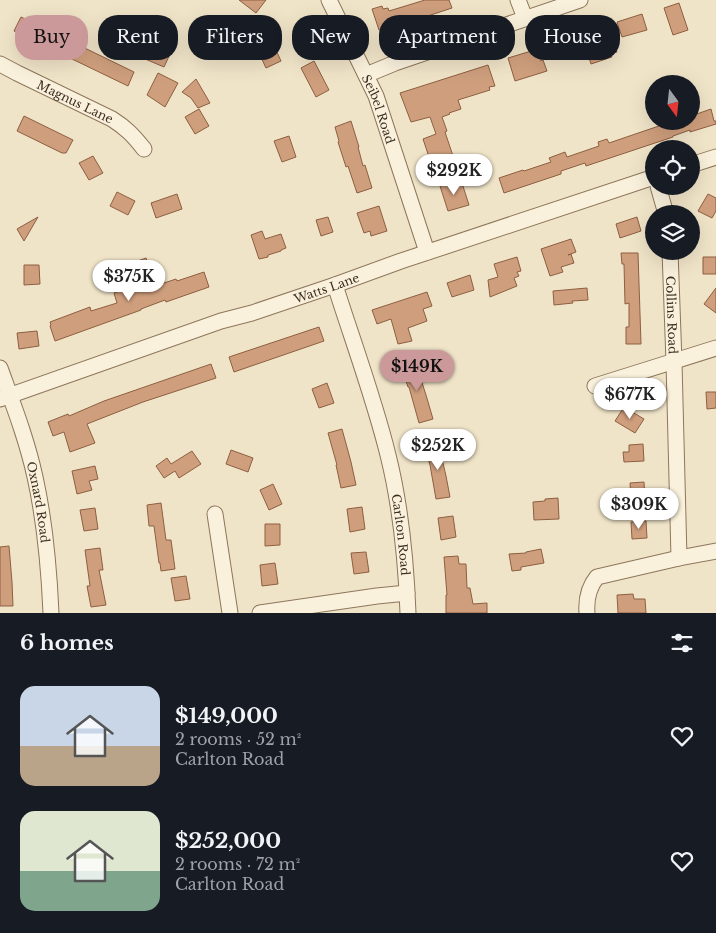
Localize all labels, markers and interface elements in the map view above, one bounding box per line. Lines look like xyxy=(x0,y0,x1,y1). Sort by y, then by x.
chip: Buy xyxy=(15,15,88,60)
chip: Rent xyxy=(98,15,178,60)
chip: Filters xyxy=(188,15,282,60)
chip: New xyxy=(292,15,369,60)
chip: Apartment xyxy=(379,15,515,60)
chip: House xyxy=(525,15,620,60)
street label: Seibel Road xyxy=(359,72,399,145)
north arrow xyxy=(645,75,700,130)
map controls xyxy=(645,75,700,260)
street label: Magnus Lane xyxy=(35,76,116,126)
button: locate xyxy=(645,140,700,195)
pin: $292K xyxy=(419,154,489,196)
text: $292K xyxy=(426,160,482,180)
button: layers xyxy=(645,205,700,260)
pin: $375K xyxy=(94,260,164,302)
text: $375K xyxy=(103,266,155,286)
street label: Watts Lane xyxy=(291,269,361,306)
street label: Collins Road xyxy=(663,275,681,354)
pin: $149K xyxy=(382,350,452,392)
text: $149K xyxy=(391,356,443,376)
pin: $677K xyxy=(595,378,665,420)
text: $677K xyxy=(605,384,655,404)
pin: $252K xyxy=(403,428,473,471)
text: $252K xyxy=(411,435,465,455)
street label: Oxnard Road xyxy=(24,460,53,544)
pin: $309K xyxy=(604,488,674,530)
street label: Carlton Road xyxy=(389,493,414,576)
text: $309K xyxy=(611,494,667,514)
icon: filters xyxy=(668,629,696,657)
text: 6 homes xyxy=(20,630,114,656)
text: $149,000 xyxy=(175,703,278,729)
icon: home xyxy=(60,706,120,766)
icon: heart xyxy=(668,722,696,750)
text: 2 rooms · 52 m² xyxy=(175,729,301,749)
text: Carlton Road xyxy=(175,749,284,769)
text: $252,000 xyxy=(175,828,281,854)
icon: home xyxy=(60,831,120,891)
icon: heart xyxy=(668,847,696,875)
text: 2 rooms · 72 m² xyxy=(175,854,300,874)
text: Carlton Road xyxy=(175,874,284,894)

